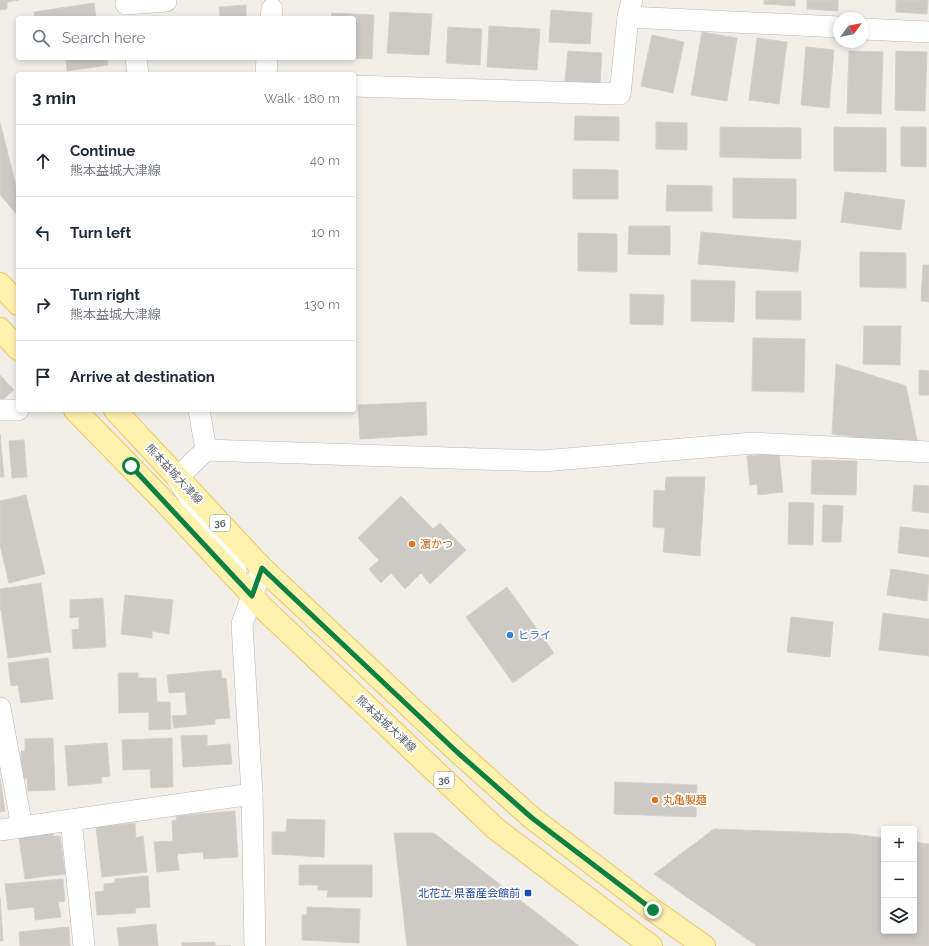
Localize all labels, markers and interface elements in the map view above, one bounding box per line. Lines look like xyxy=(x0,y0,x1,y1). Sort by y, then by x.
north arrow xyxy=(833,12,869,48)
search box xyxy=(16,16,356,60)
icon: search xyxy=(30,27,52,49)
text: Search here xyxy=(62,29,145,47)
text: 3 min xyxy=(32,88,76,108)
text: Walk · 180 m xyxy=(264,91,340,106)
text: Continue xyxy=(70,142,135,160)
icon: ahead xyxy=(32,150,54,172)
text: 40 m xyxy=(310,153,340,168)
text: 熊本益城大津線 xyxy=(70,163,161,178)
icon: left xyxy=(32,222,54,244)
text: Turn left xyxy=(70,224,131,242)
text: 10 m xyxy=(311,225,340,240)
text: Turn right xyxy=(70,286,140,304)
icon: right xyxy=(32,294,54,316)
text: 130 m xyxy=(304,297,340,312)
text: 熊本益城大津線 xyxy=(70,307,161,322)
icon: arrive xyxy=(32,366,54,388)
text: Arrive at destination xyxy=(70,368,215,386)
street label: 熊本益城大津線 xyxy=(143,441,205,507)
route start xyxy=(122,457,140,475)
road number: 36 xyxy=(210,515,230,531)
place label: 濵かつ xyxy=(420,538,453,551)
marker: 濵かつ xyxy=(407,539,417,549)
place label: ヒライ xyxy=(518,629,551,642)
marker: ヒライ xyxy=(505,630,515,640)
street label: 熊本益城大津線 xyxy=(353,693,419,755)
road number: 36 xyxy=(434,772,454,788)
place label: 丸亀製麺 xyxy=(663,794,707,807)
marker: 丸亀製麺 xyxy=(650,795,660,805)
map controls xyxy=(881,826,917,934)
button: + xyxy=(881,826,917,862)
button: − xyxy=(881,862,917,898)
place label: 北花立 県畜産会館前 xyxy=(418,887,520,900)
marker: 北花立 県畜産会館前 xyxy=(523,888,533,898)
button: layers xyxy=(881,898,917,934)
route end xyxy=(644,901,662,919)

